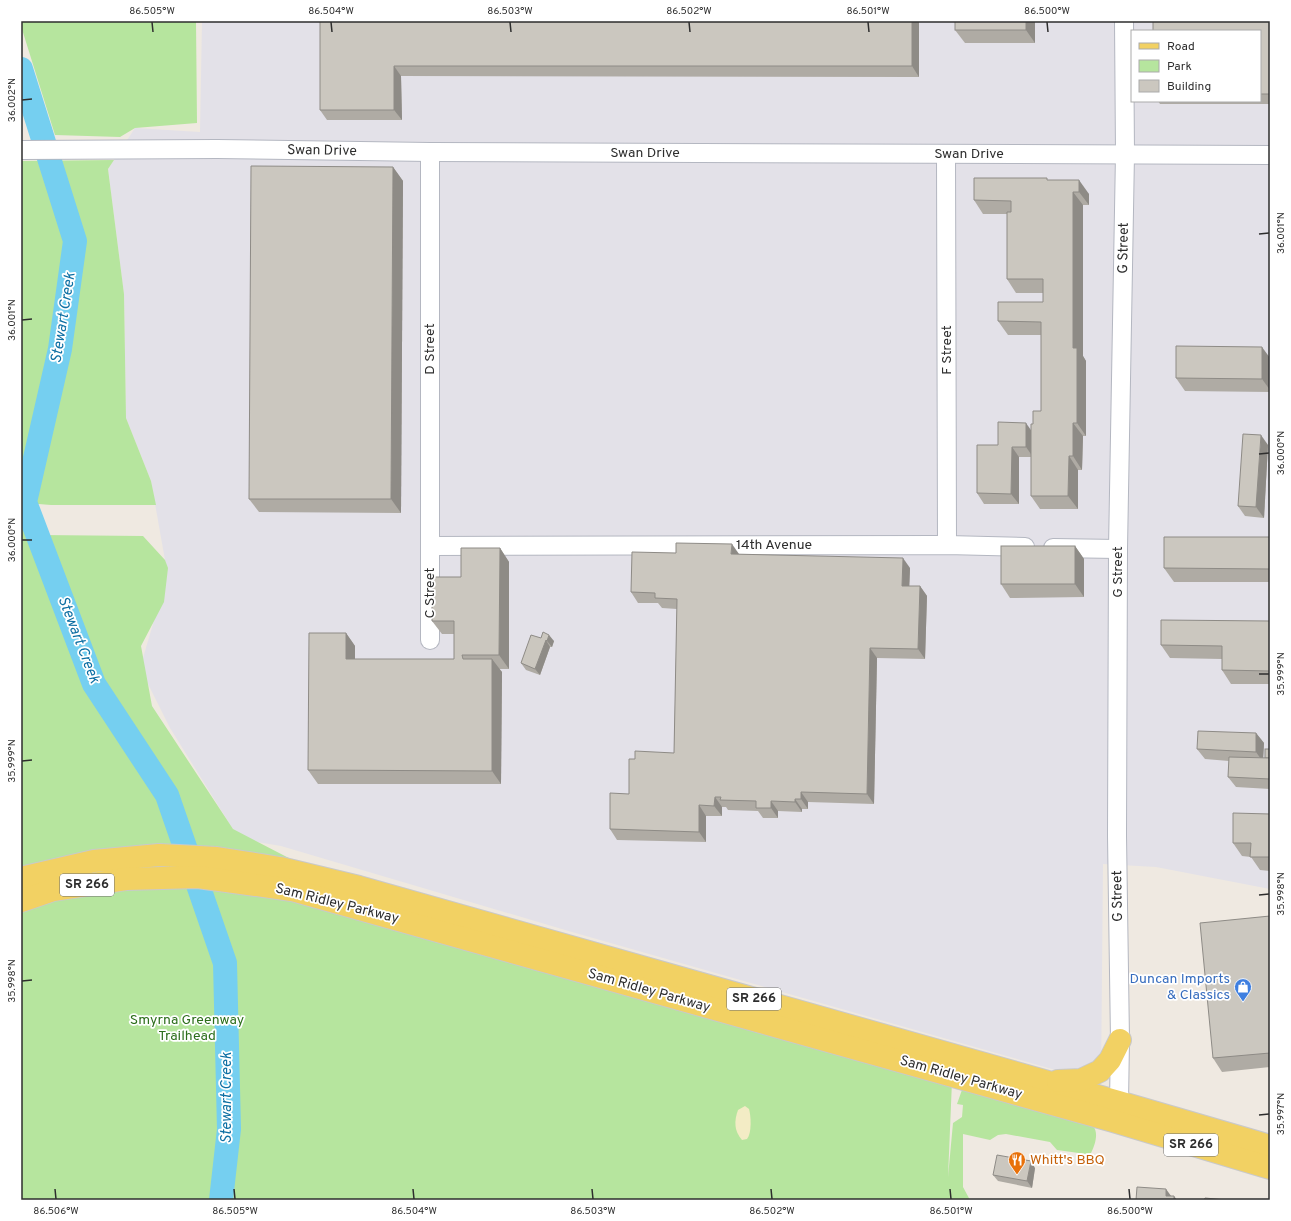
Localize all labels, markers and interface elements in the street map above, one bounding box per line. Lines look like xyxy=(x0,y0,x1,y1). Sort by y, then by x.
text: 86.505°W xyxy=(129,5,175,18)
text: 86.504°W xyxy=(308,5,354,18)
text: 86.503°W xyxy=(487,5,533,18)
text: 86.502°W xyxy=(666,5,712,18)
text: 86.501°W xyxy=(846,5,890,18)
text: 86.500°W xyxy=(1024,5,1070,18)
legend xyxy=(1131,30,1261,102)
text: Road xyxy=(1167,39,1195,55)
text: Park xyxy=(1167,59,1192,75)
text: 36.002°N xyxy=(6,78,19,122)
text: Building xyxy=(1167,79,1211,95)
street label: Swan Drive xyxy=(287,142,357,160)
street label: Swan Drive xyxy=(610,145,680,162)
street label: Swan Drive xyxy=(934,146,1004,163)
text: 36.001°N xyxy=(1275,212,1288,254)
street label: G Street xyxy=(1115,222,1133,274)
water label: Stewart Creek xyxy=(47,271,81,365)
text: 36.001°N xyxy=(6,299,19,341)
street label: D Street xyxy=(422,323,439,375)
street label: F Street xyxy=(939,325,956,375)
text: 36.000°N xyxy=(1275,431,1288,475)
text: 36.000°N xyxy=(6,518,19,562)
street label: 14th Avenue xyxy=(736,537,812,554)
street label: G Street xyxy=(1110,546,1127,598)
street label: C Street xyxy=(422,568,439,618)
water label: Stewart Creek xyxy=(53,594,103,687)
text: 35.999°N xyxy=(1275,652,1288,696)
text: 35.999°N xyxy=(6,739,19,783)
street label: G Street xyxy=(1109,870,1127,922)
text: 35.998°N xyxy=(1275,872,1288,916)
road number: SR 266 xyxy=(60,874,114,896)
street label: Sam Ridley Parkway xyxy=(273,880,401,928)
text: 35.998°N xyxy=(6,959,19,1003)
street label: Sam Ridley Parkway xyxy=(586,965,712,1017)
place label: Duncan Imports & Classics xyxy=(1130,971,1230,1004)
shop icon: Duncan Imports & Classics xyxy=(1233,977,1253,1002)
road number: SR 266 xyxy=(727,988,781,1010)
park label: Smyrna Greenway Trailhead xyxy=(130,1012,244,1045)
water label: Stewart Creek xyxy=(218,1052,237,1144)
street label: Sam Ridley Parkway xyxy=(898,1052,1024,1104)
text: 35.997°N xyxy=(1275,1093,1288,1135)
road number: SR 266 xyxy=(1164,1134,1218,1156)
restaurant icon: Whitt's BBQ xyxy=(1007,1150,1027,1175)
place label: Whitt's BBQ xyxy=(1030,1152,1105,1169)
text: 86.506°W xyxy=(33,1205,79,1218)
text: 86.505°W xyxy=(212,1205,258,1218)
text: 86.504°W xyxy=(391,1205,437,1218)
text: 86.503°W xyxy=(570,1205,616,1218)
text: 86.502°W xyxy=(749,1205,795,1218)
text: 86.501°W xyxy=(929,1205,973,1218)
text: 86.500°W xyxy=(1107,1205,1153,1218)

